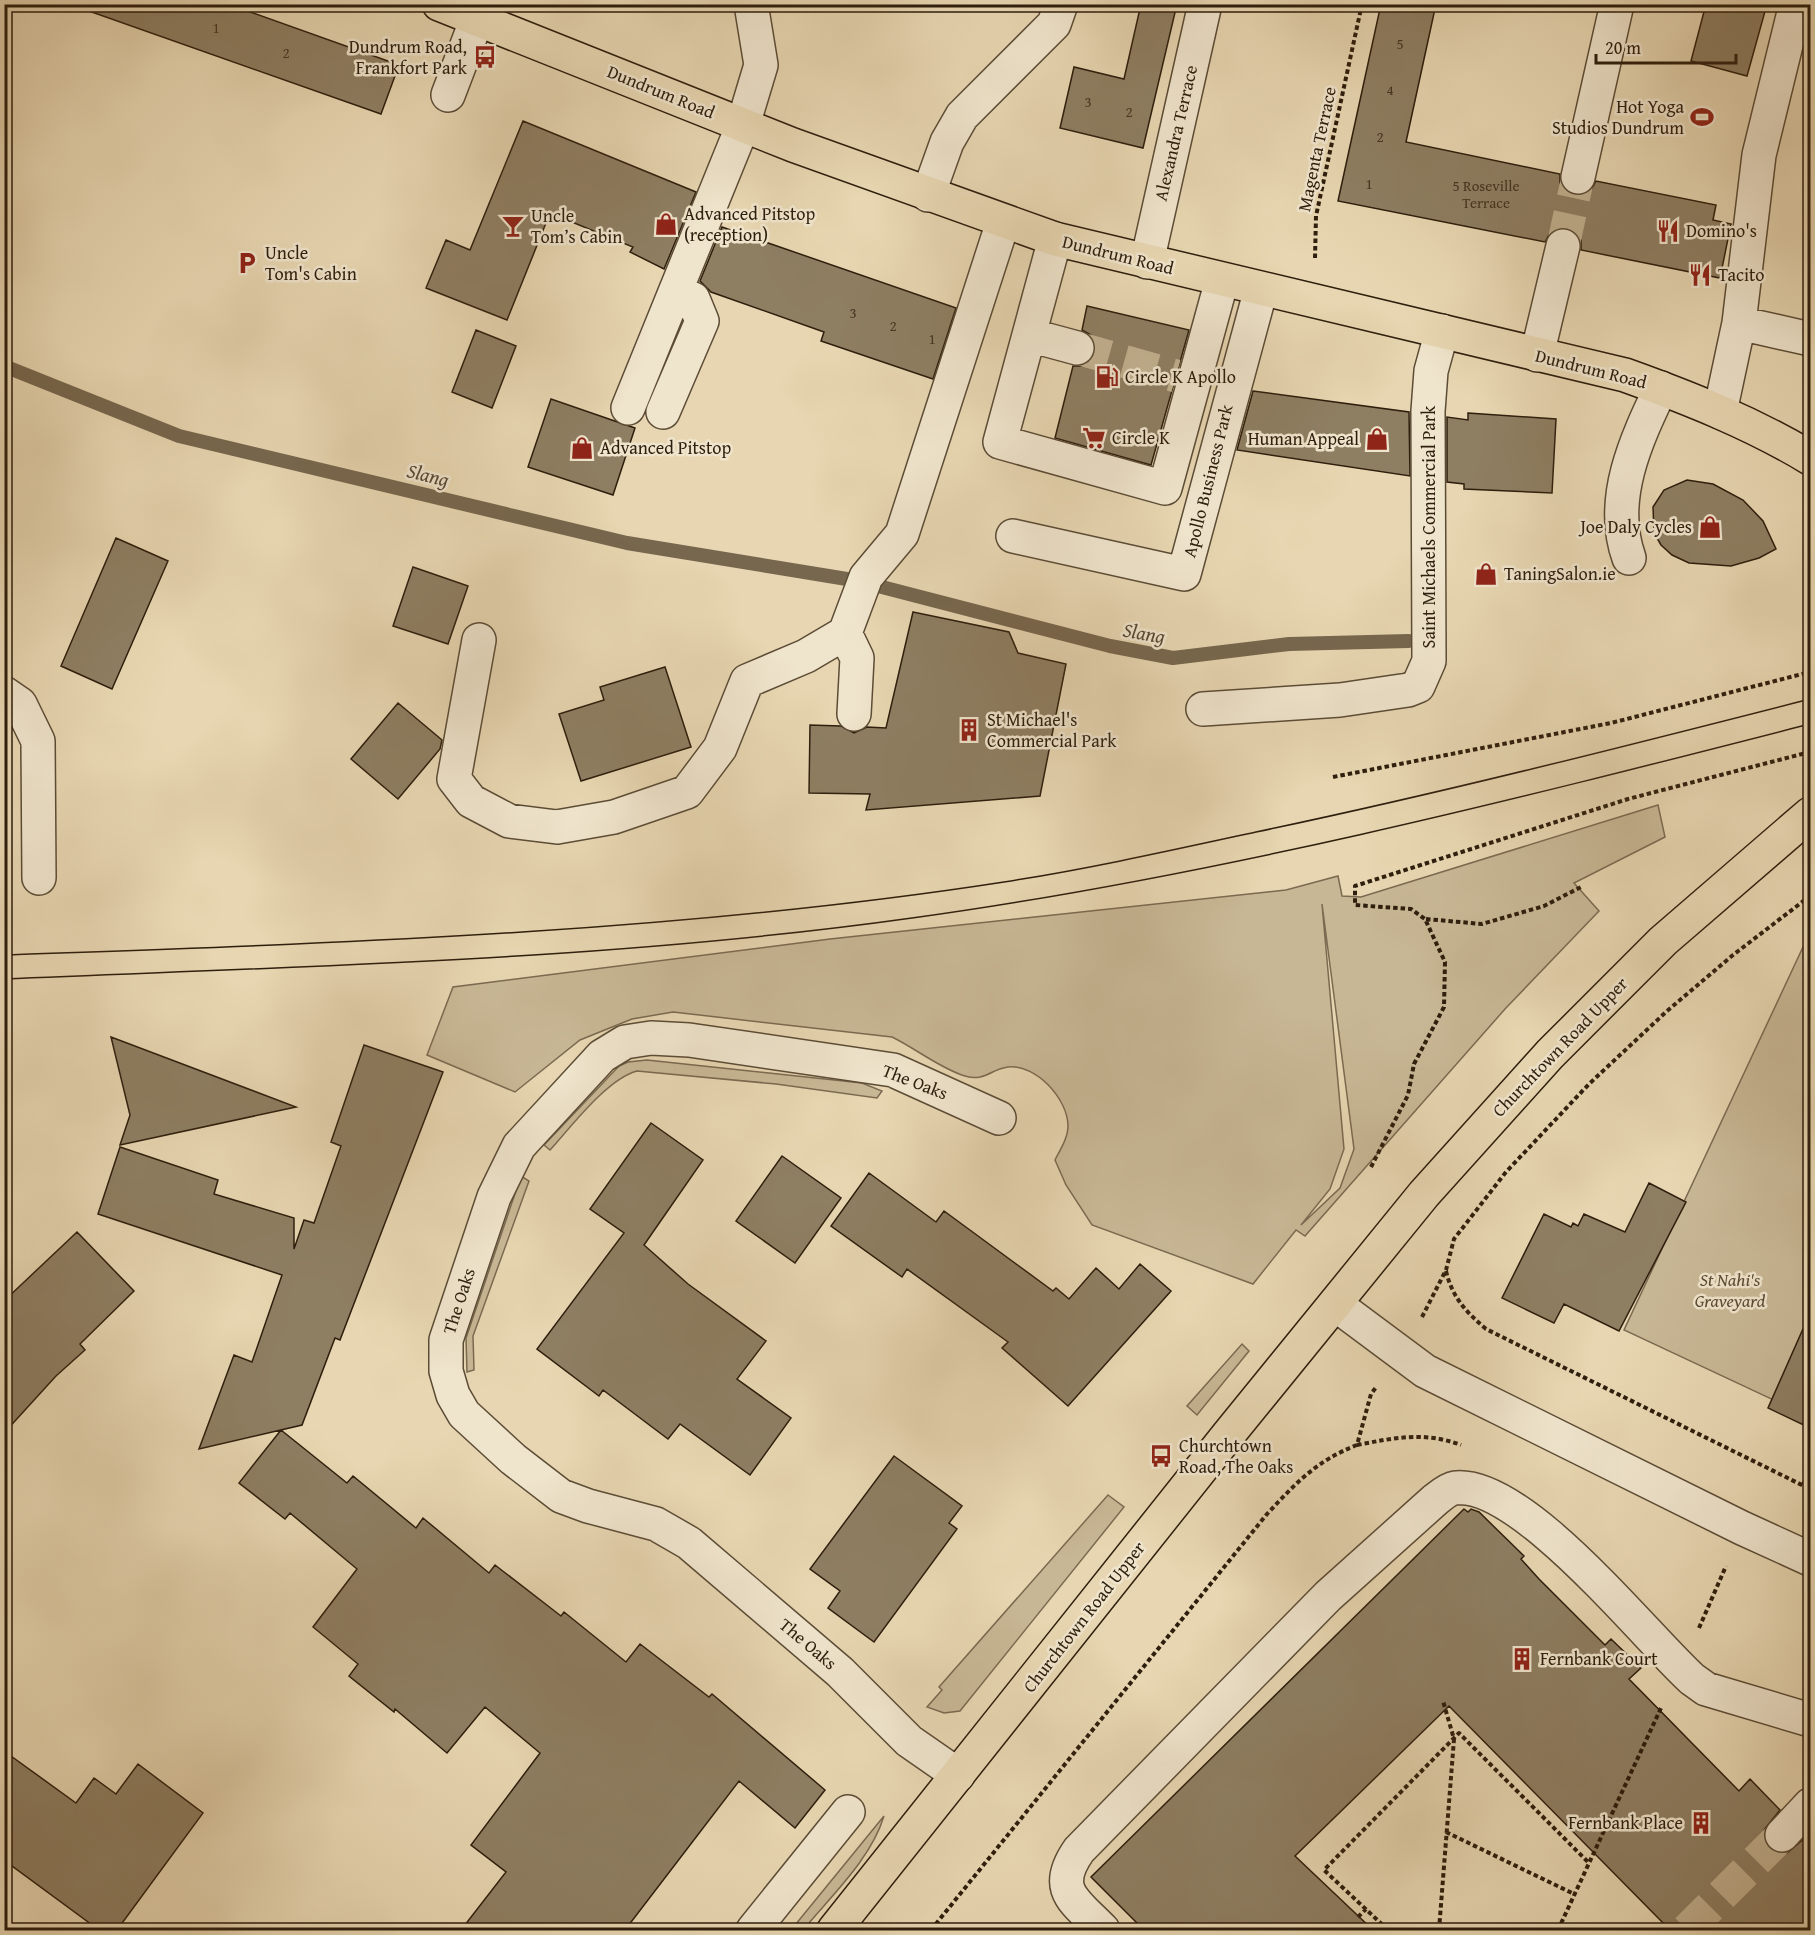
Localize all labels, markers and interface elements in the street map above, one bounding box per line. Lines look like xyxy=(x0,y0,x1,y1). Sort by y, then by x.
house number: 1 xyxy=(212,17,220,38)
scale bar xyxy=(1596,27,1736,65)
place label: Dundrum Road, Frankfort Park xyxy=(349,33,468,81)
house number: 5 xyxy=(1396,33,1404,54)
text: 20 m xyxy=(1605,34,1641,61)
house number: 2 xyxy=(282,42,290,63)
bus stop icon: Dundrum Road, Frankfort Park xyxy=(472,44,498,70)
street label: Dundrum Road xyxy=(603,58,719,126)
street label: Alexandra Terrace xyxy=(1147,62,1204,203)
house number: 4 xyxy=(1386,79,1394,100)
street label: Magenta Terrace xyxy=(1290,84,1343,214)
house number: 3 xyxy=(1084,91,1092,112)
place label: Hot Yoga Studios Dundrum xyxy=(1552,93,1684,141)
house number: 2 xyxy=(1125,101,1133,122)
sports icon: Hot Yoga Studios Dundrum xyxy=(1689,104,1715,130)
house number: 2 xyxy=(1376,126,1384,147)
house number: 1 xyxy=(1365,173,1373,194)
house number: 5 Roseville Terrace xyxy=(1453,175,1519,213)
place label: Advanced Pitstop (reception) xyxy=(684,200,816,248)
place label: Uncle Tom’s Cabin xyxy=(531,202,622,250)
shop icon: Advanced Pitstop (reception) xyxy=(653,211,679,237)
bar icon: Uncle Tom’s Cabin xyxy=(500,213,526,239)
place label: Domino's xyxy=(1686,217,1757,244)
restaurant icon: Domino's xyxy=(1655,218,1681,244)
street label: Dundrum Road xyxy=(1060,228,1177,281)
place label: Uncle Tom's Cabin xyxy=(265,239,357,287)
parking icon: Uncle Tom's Cabin xyxy=(234,250,260,276)
place label: Tacito xyxy=(1718,261,1764,288)
restaurant icon: Tacito xyxy=(1687,262,1713,288)
house number: 3 xyxy=(849,302,857,323)
house number: 2 xyxy=(889,315,897,336)
house number: 1 xyxy=(928,328,936,349)
street label: Dundrum Road xyxy=(1533,342,1650,395)
place label: Circle K Apollo xyxy=(1125,363,1236,390)
fuel station icon: Circle K Apollo xyxy=(1094,364,1120,390)
street label: Apollo Business Park xyxy=(1175,401,1240,560)
street label: Saint Michaels Commercial Park xyxy=(1415,405,1442,648)
place label: Circle K xyxy=(1112,424,1170,451)
supermarket icon: Circle K xyxy=(1081,425,1107,451)
place label: Human Appeal xyxy=(1248,425,1359,452)
shop icon: Human Appeal xyxy=(1364,426,1390,452)
place label: Advanced Pitstop xyxy=(600,434,732,461)
shop icon: Advanced Pitstop xyxy=(569,435,595,461)
water label: Slang xyxy=(404,455,452,494)
place label: Joe Daly Cycles xyxy=(1578,513,1692,540)
shop icon: Joe Daly Cycles xyxy=(1697,514,1723,540)
place label: TaningSalon.ie xyxy=(1504,560,1616,587)
shop icon: TaningSalon.ie xyxy=(1473,561,1499,587)
water label: Slang xyxy=(1121,615,1167,650)
place label: St Michael's Commercial Park xyxy=(987,706,1117,754)
building icon: St Michael's Commercial Park xyxy=(956,717,982,743)
street label: Churchtown Road Upper xyxy=(1486,970,1634,1123)
street label: The Oaks xyxy=(878,1057,952,1106)
street label: The Oaks xyxy=(435,1264,482,1338)
park label: St Nahi's Graveyard xyxy=(1695,1266,1766,1314)
place label: Churchtown Road, The Oaks xyxy=(1179,1432,1293,1480)
bus stop icon: Churchtown Road, The Oaks xyxy=(1148,1443,1174,1469)
street label: Churchtown Road Upper xyxy=(1016,1535,1152,1698)
street label: The Oaks xyxy=(773,1611,843,1676)
place label: Fernbank Court xyxy=(1540,1645,1658,1672)
building icon: Fernbank Court xyxy=(1509,1646,1535,1672)
place label: Fernbank Place xyxy=(1568,1809,1683,1836)
building icon: Fernbank Place xyxy=(1688,1810,1714,1836)

